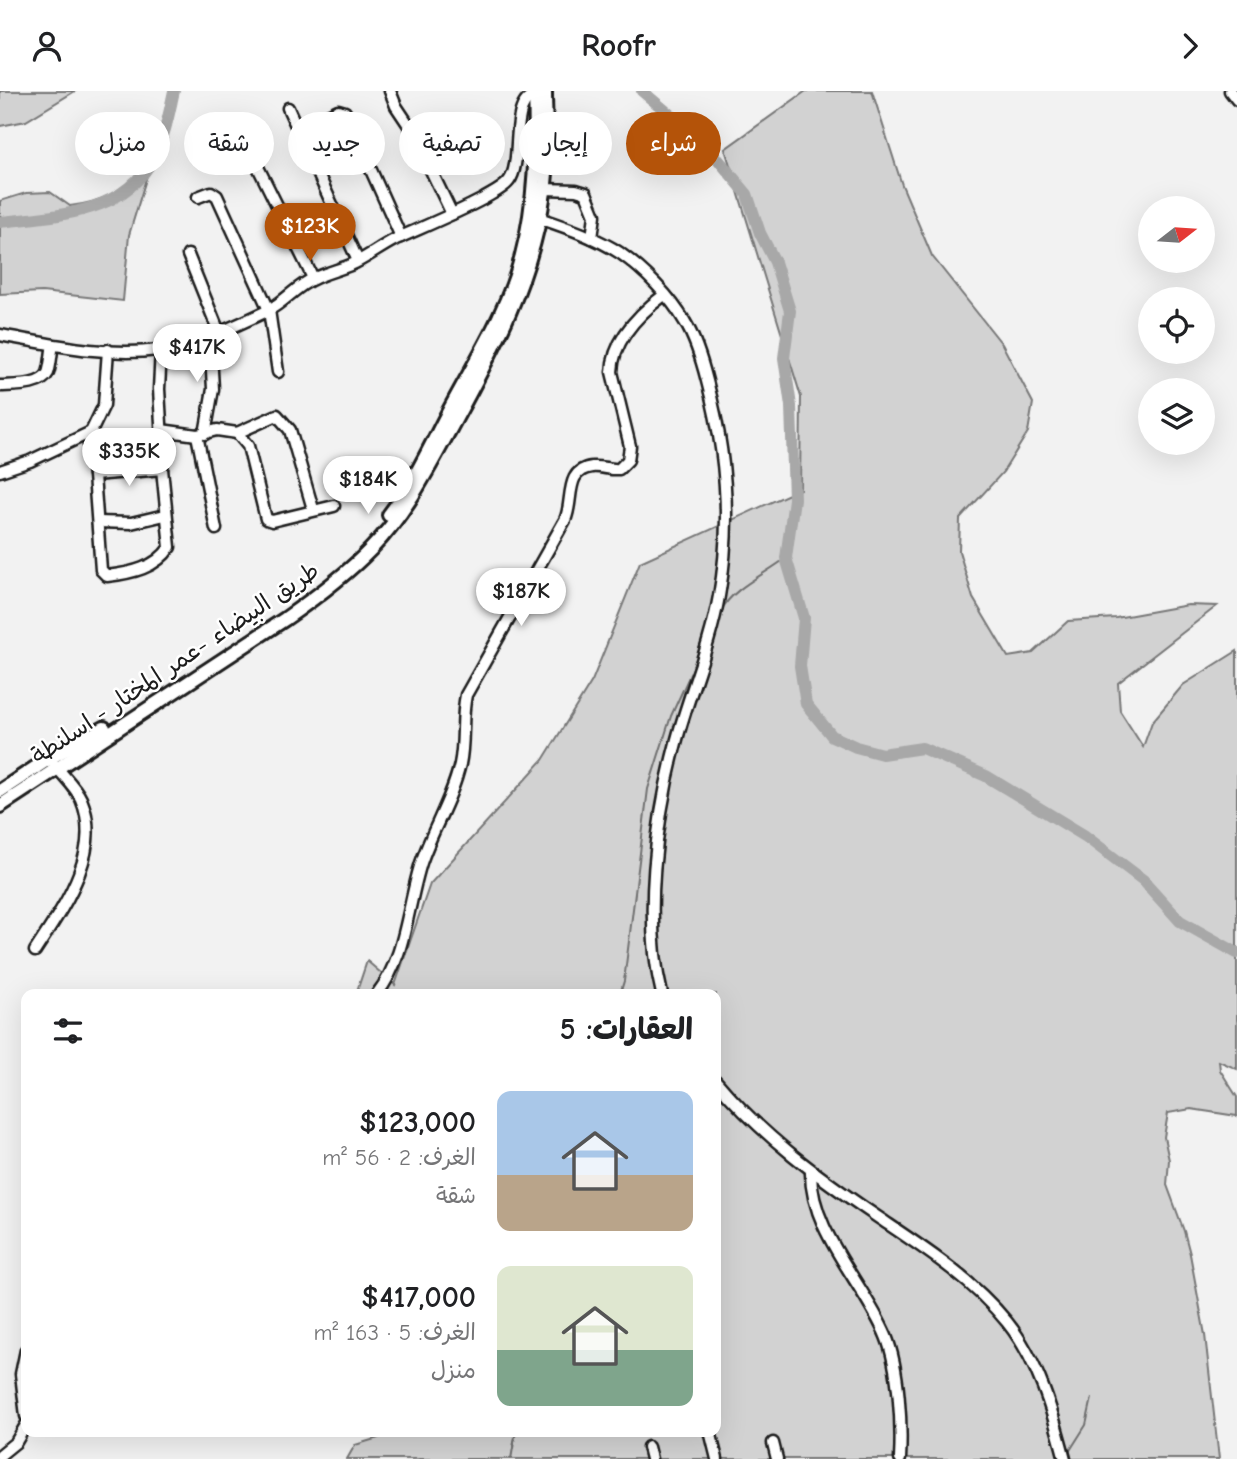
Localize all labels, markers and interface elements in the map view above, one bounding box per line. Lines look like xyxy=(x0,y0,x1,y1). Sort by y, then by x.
icon: person xyxy=(28,27,66,65)
text: Roofr xyxy=(581,27,656,64)
icon: forward xyxy=(1171,27,1209,65)
chip: منزل xyxy=(75,112,170,175)
chip: شقة xyxy=(184,112,274,175)
chip: جديد xyxy=(288,112,385,175)
chip: تصفية xyxy=(399,112,505,175)
chip: إيجار xyxy=(519,112,612,175)
chip: شراء xyxy=(626,112,721,175)
north arrow xyxy=(1138,196,1214,273)
map controls xyxy=(1138,196,1215,455)
pin: $123K xyxy=(261,204,359,263)
text: $123K xyxy=(281,212,339,239)
button: locate xyxy=(1138,287,1215,364)
pin: $417K xyxy=(148,324,246,384)
text: $417K xyxy=(169,333,225,360)
button: layers xyxy=(1138,378,1215,455)
pin: $335K xyxy=(80,429,178,488)
text: $335K xyxy=(98,437,160,464)
pin: $184K xyxy=(319,457,417,516)
text: $184K xyxy=(339,465,397,492)
street label: طريق البيضاء -عمر المختار - اسلنطة xyxy=(26,556,324,770)
pin: $187K xyxy=(472,568,570,628)
text: $187K xyxy=(492,577,550,604)
icon: filters xyxy=(49,1012,87,1050)
text: العقارات: 5 xyxy=(560,1012,693,1047)
text: $123,000 xyxy=(359,1105,476,1140)
icon: home xyxy=(553,1119,637,1203)
text: الغرف: 2 · 56 m² xyxy=(322,1144,476,1171)
text: شقة xyxy=(436,1182,476,1209)
text: $417,000 xyxy=(361,1280,476,1315)
icon: home xyxy=(553,1294,637,1378)
text: الغرف: 5 · 163 m² xyxy=(314,1319,476,1346)
text: منزل xyxy=(431,1357,476,1384)

